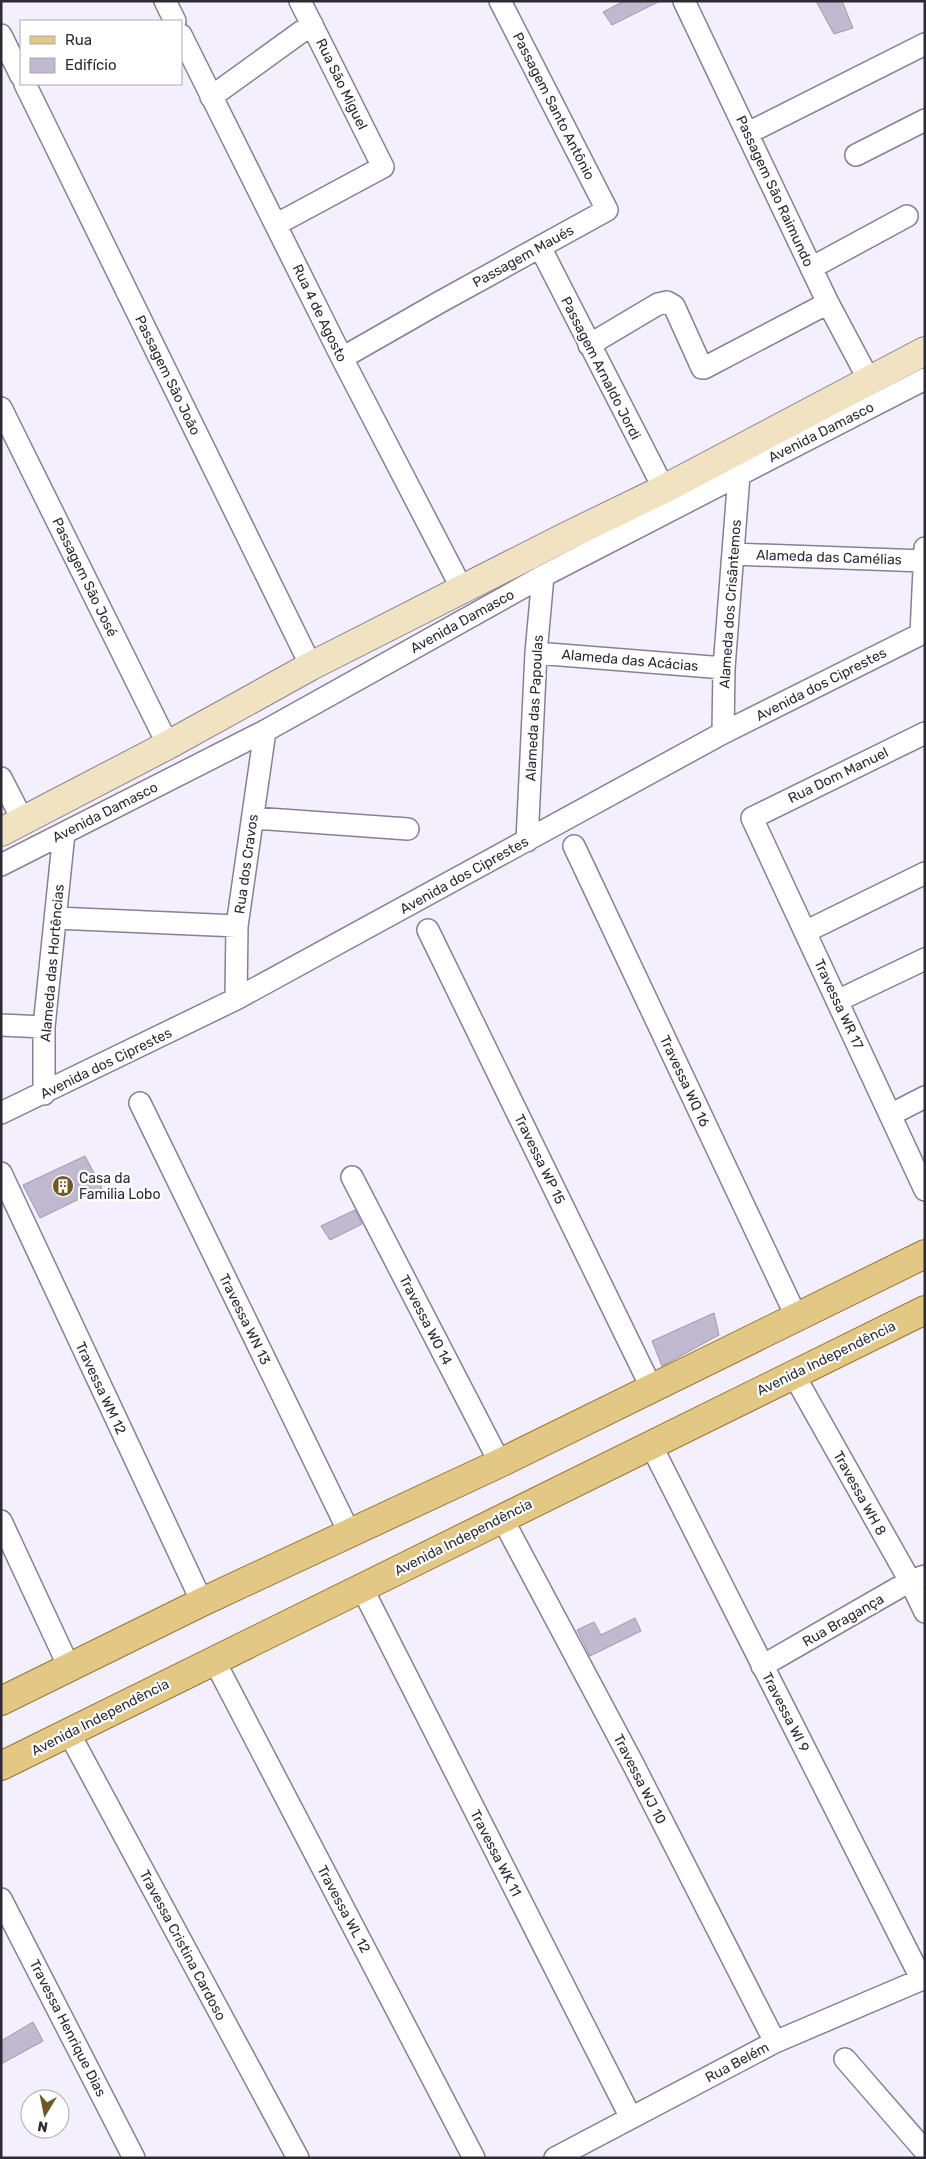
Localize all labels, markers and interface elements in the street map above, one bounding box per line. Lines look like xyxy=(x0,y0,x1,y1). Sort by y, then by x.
legend xyxy=(20,20,182,85)
street label: Passagem Santo Antônio xyxy=(509,30,598,183)
text: Rua xyxy=(65,31,92,49)
street label: Rua São Miguel xyxy=(312,36,371,133)
text: Edifício xyxy=(65,56,117,74)
street label: Passagem São Raimundo xyxy=(732,113,817,269)
street label: Passagem Maués xyxy=(470,222,577,291)
street label: Rua 4 de Agosto xyxy=(289,262,351,365)
street label: Passagem Arnaldo Jordi xyxy=(557,294,644,443)
street label: Passagem São João xyxy=(131,313,204,438)
street label: Avenida Damasco xyxy=(766,399,877,466)
street label: Passagem São José xyxy=(48,515,121,640)
street label: Alameda dos Crisântemos xyxy=(716,519,745,689)
street label: Alameda das Camélias xyxy=(756,546,902,569)
street label: Avenida Damasco xyxy=(407,586,517,657)
street label: Alameda das Papoulas xyxy=(522,634,547,782)
street label: Avenida dos Ciprestes xyxy=(753,644,889,725)
street label: Alameda das Acácias xyxy=(561,646,699,675)
street label: Rua Dom Manuel xyxy=(785,744,891,807)
street label: Avenida Damasco xyxy=(50,779,161,846)
street label: Rua dos Cravos xyxy=(231,813,262,915)
street label: Avenida dos Ciprestes xyxy=(397,833,531,918)
street label: Alameda das Hortências xyxy=(37,884,68,1043)
street label: Travessa WR 17 xyxy=(810,957,867,1052)
street label: Avenida dos Ciprestes xyxy=(38,1024,175,1103)
street label: Travessa WQ 16 xyxy=(656,1033,713,1130)
street label: Travessa WP 15 xyxy=(510,1111,569,1207)
place label: Casa da Familia Lobo xyxy=(79,1170,160,1203)
building icon: Casa da Familia Lobo xyxy=(51,1174,75,1198)
street label: Travessa WN 13 xyxy=(215,1271,274,1367)
street label: Travessa WO 14 xyxy=(396,1272,456,1368)
street label: Avenida Independência xyxy=(754,1317,898,1399)
street label: Travessa WM 12 xyxy=(72,1339,129,1437)
street label: Travessa WH 8 xyxy=(829,1448,890,1538)
street label: Avenida Independência xyxy=(392,1495,535,1580)
street label: Rua Bragança xyxy=(800,1590,887,1651)
street label: Travessa WI 9 xyxy=(758,1670,813,1755)
street label: Avenida Independência xyxy=(29,1675,172,1760)
street label: Travessa WJ 10 xyxy=(610,1731,670,1827)
street label: Travessa WK 11 xyxy=(466,1807,525,1900)
street label: Travessa WL 12 xyxy=(313,1863,374,1956)
street label: Travessa Cristina Cardoso xyxy=(136,1867,229,2023)
street label: Travessa Henrique Dias xyxy=(26,1957,110,2100)
street label: Rua Belém xyxy=(702,2039,772,2086)
north arrow xyxy=(20,2089,70,2139)
text: N xyxy=(36,2117,49,2136)

